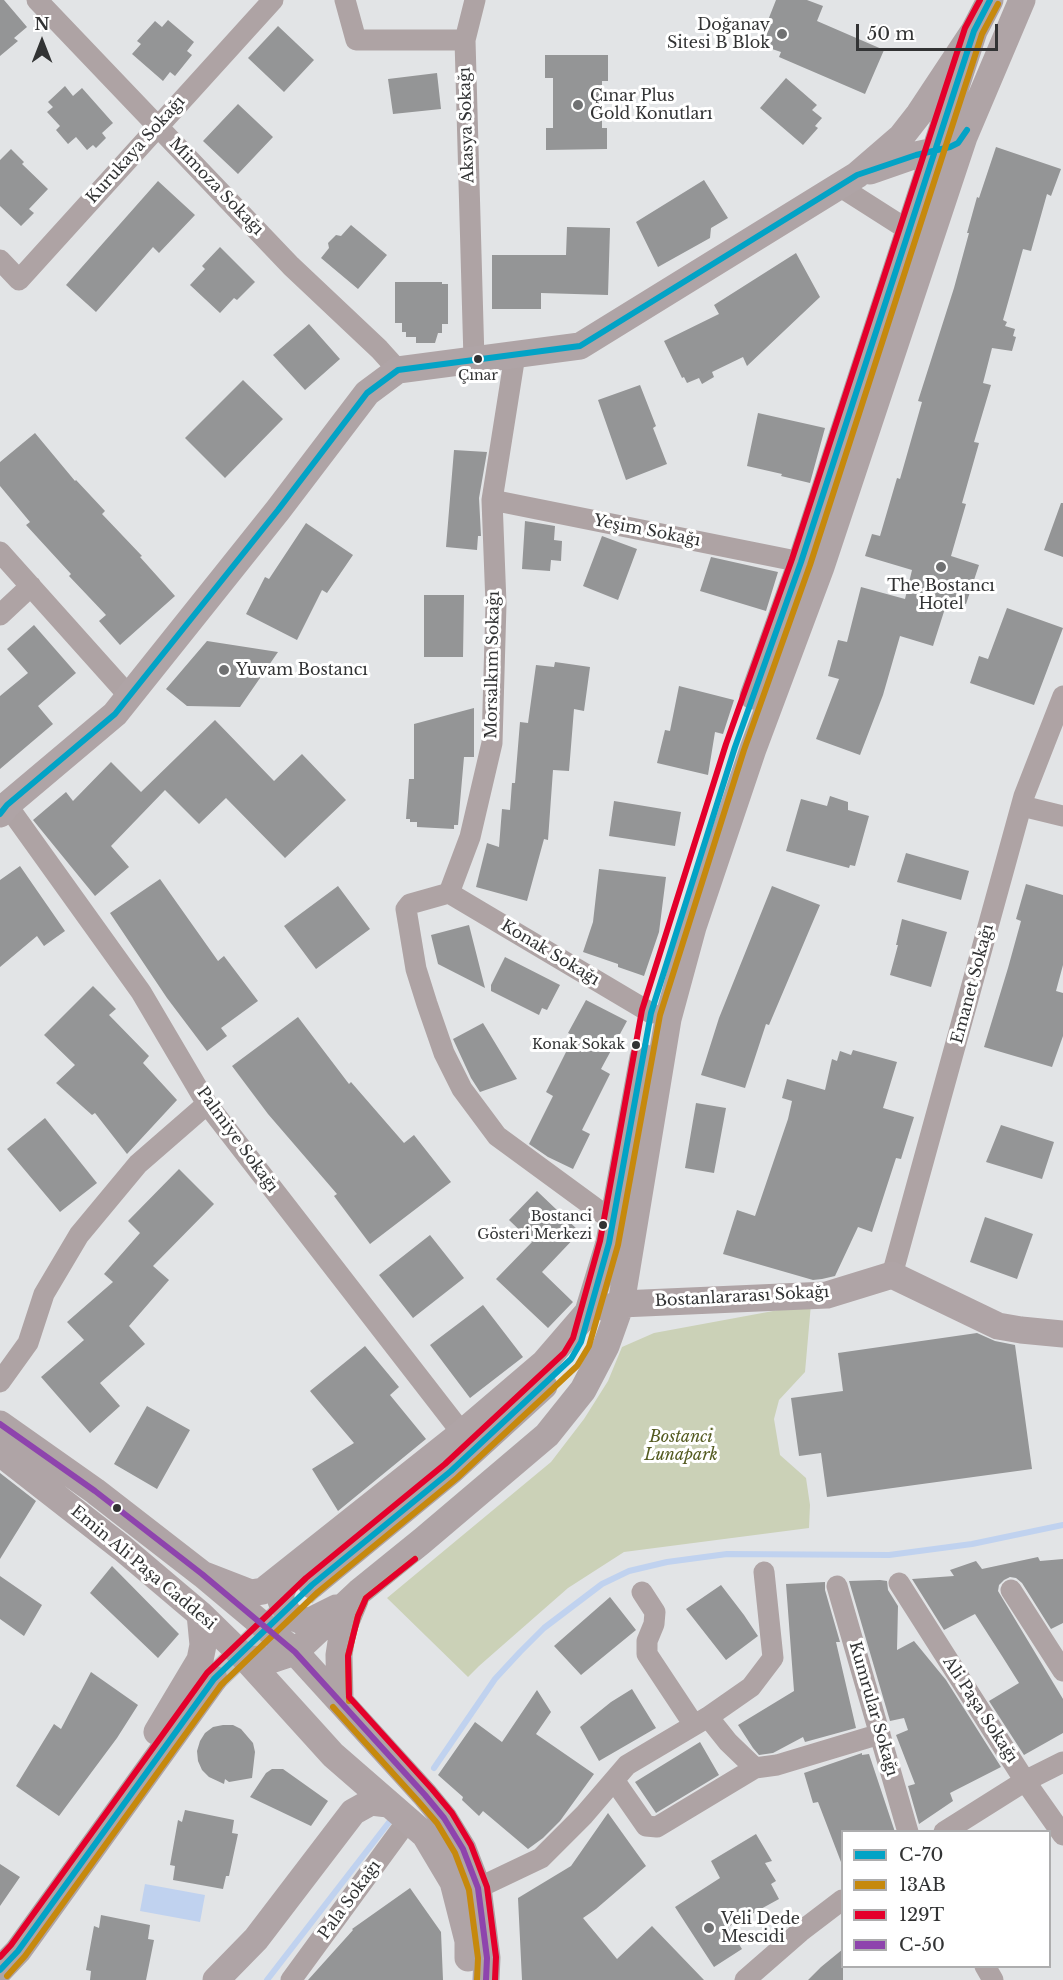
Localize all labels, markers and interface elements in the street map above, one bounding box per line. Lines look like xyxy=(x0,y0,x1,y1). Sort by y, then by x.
north arrow xyxy=(12,12,72,72)
scale bar xyxy=(859,12,1002,50)
text: N xyxy=(34,14,50,34)
place label: Doğanay Sitesi B Blok xyxy=(667,15,770,53)
text: 50 m xyxy=(867,23,915,45)
marker: Doğanay Sitesi B Blok xyxy=(775,27,789,41)
street label: Akasya Sokağı xyxy=(455,67,479,183)
place label: Çınar Plus Gold Konutları xyxy=(590,86,712,124)
street label: Kurukaya Sokağı xyxy=(83,92,189,208)
marker: Çınar Plus Gold Konutları xyxy=(571,98,585,112)
street label: Mimoza Sokağı xyxy=(165,135,267,239)
marker: Çınar xyxy=(472,353,484,365)
place label: Çınar xyxy=(458,368,498,384)
street label: Yeşim Sokağı xyxy=(592,511,702,551)
marker: The Bostancı Hotel xyxy=(934,560,948,574)
place label: The Bostancı Hotel xyxy=(887,576,995,614)
street label: Morsalkım Sokağı xyxy=(482,591,504,739)
place label: Yuvam Bostancı xyxy=(236,660,368,680)
marker: Yuvam Bostancı xyxy=(217,663,231,677)
street label: Konak Sokağı xyxy=(497,916,603,990)
street label: Emanet Sokağı xyxy=(948,922,998,1046)
place label: Konak Sokak xyxy=(532,1037,625,1053)
marker: Konak Sokak xyxy=(630,1039,642,1051)
street label: Palmiye Sokağı xyxy=(192,1084,282,1196)
place label: Bostanci Gösteri Merkezi xyxy=(477,1209,592,1242)
marker: Bostanci Gösteri Merkezi xyxy=(597,1219,609,1231)
street label: Bostanlararası Sokağı xyxy=(654,1283,830,1311)
park label: Bostanci Lunapark xyxy=(644,1427,718,1465)
street label: Emin Ali Paşa Caddesi xyxy=(67,1502,219,1634)
unlabelled marker xyxy=(111,1502,123,1514)
street label: Kumrular Sokağı xyxy=(845,1639,901,1779)
street label: Ali Paşa Sokağı xyxy=(939,1653,1021,1767)
legend xyxy=(841,1830,1051,1968)
text: C-70 xyxy=(899,1844,943,1866)
street label: Pala Sokağı xyxy=(315,1857,385,1943)
text: 13AB xyxy=(899,1874,946,1896)
text: 129T xyxy=(899,1904,944,1926)
place label: Veli Dede Mescidi xyxy=(721,1909,800,1947)
marker: Veli Dede Mescidi xyxy=(702,1921,716,1935)
text: C-50 xyxy=(899,1934,945,1956)

